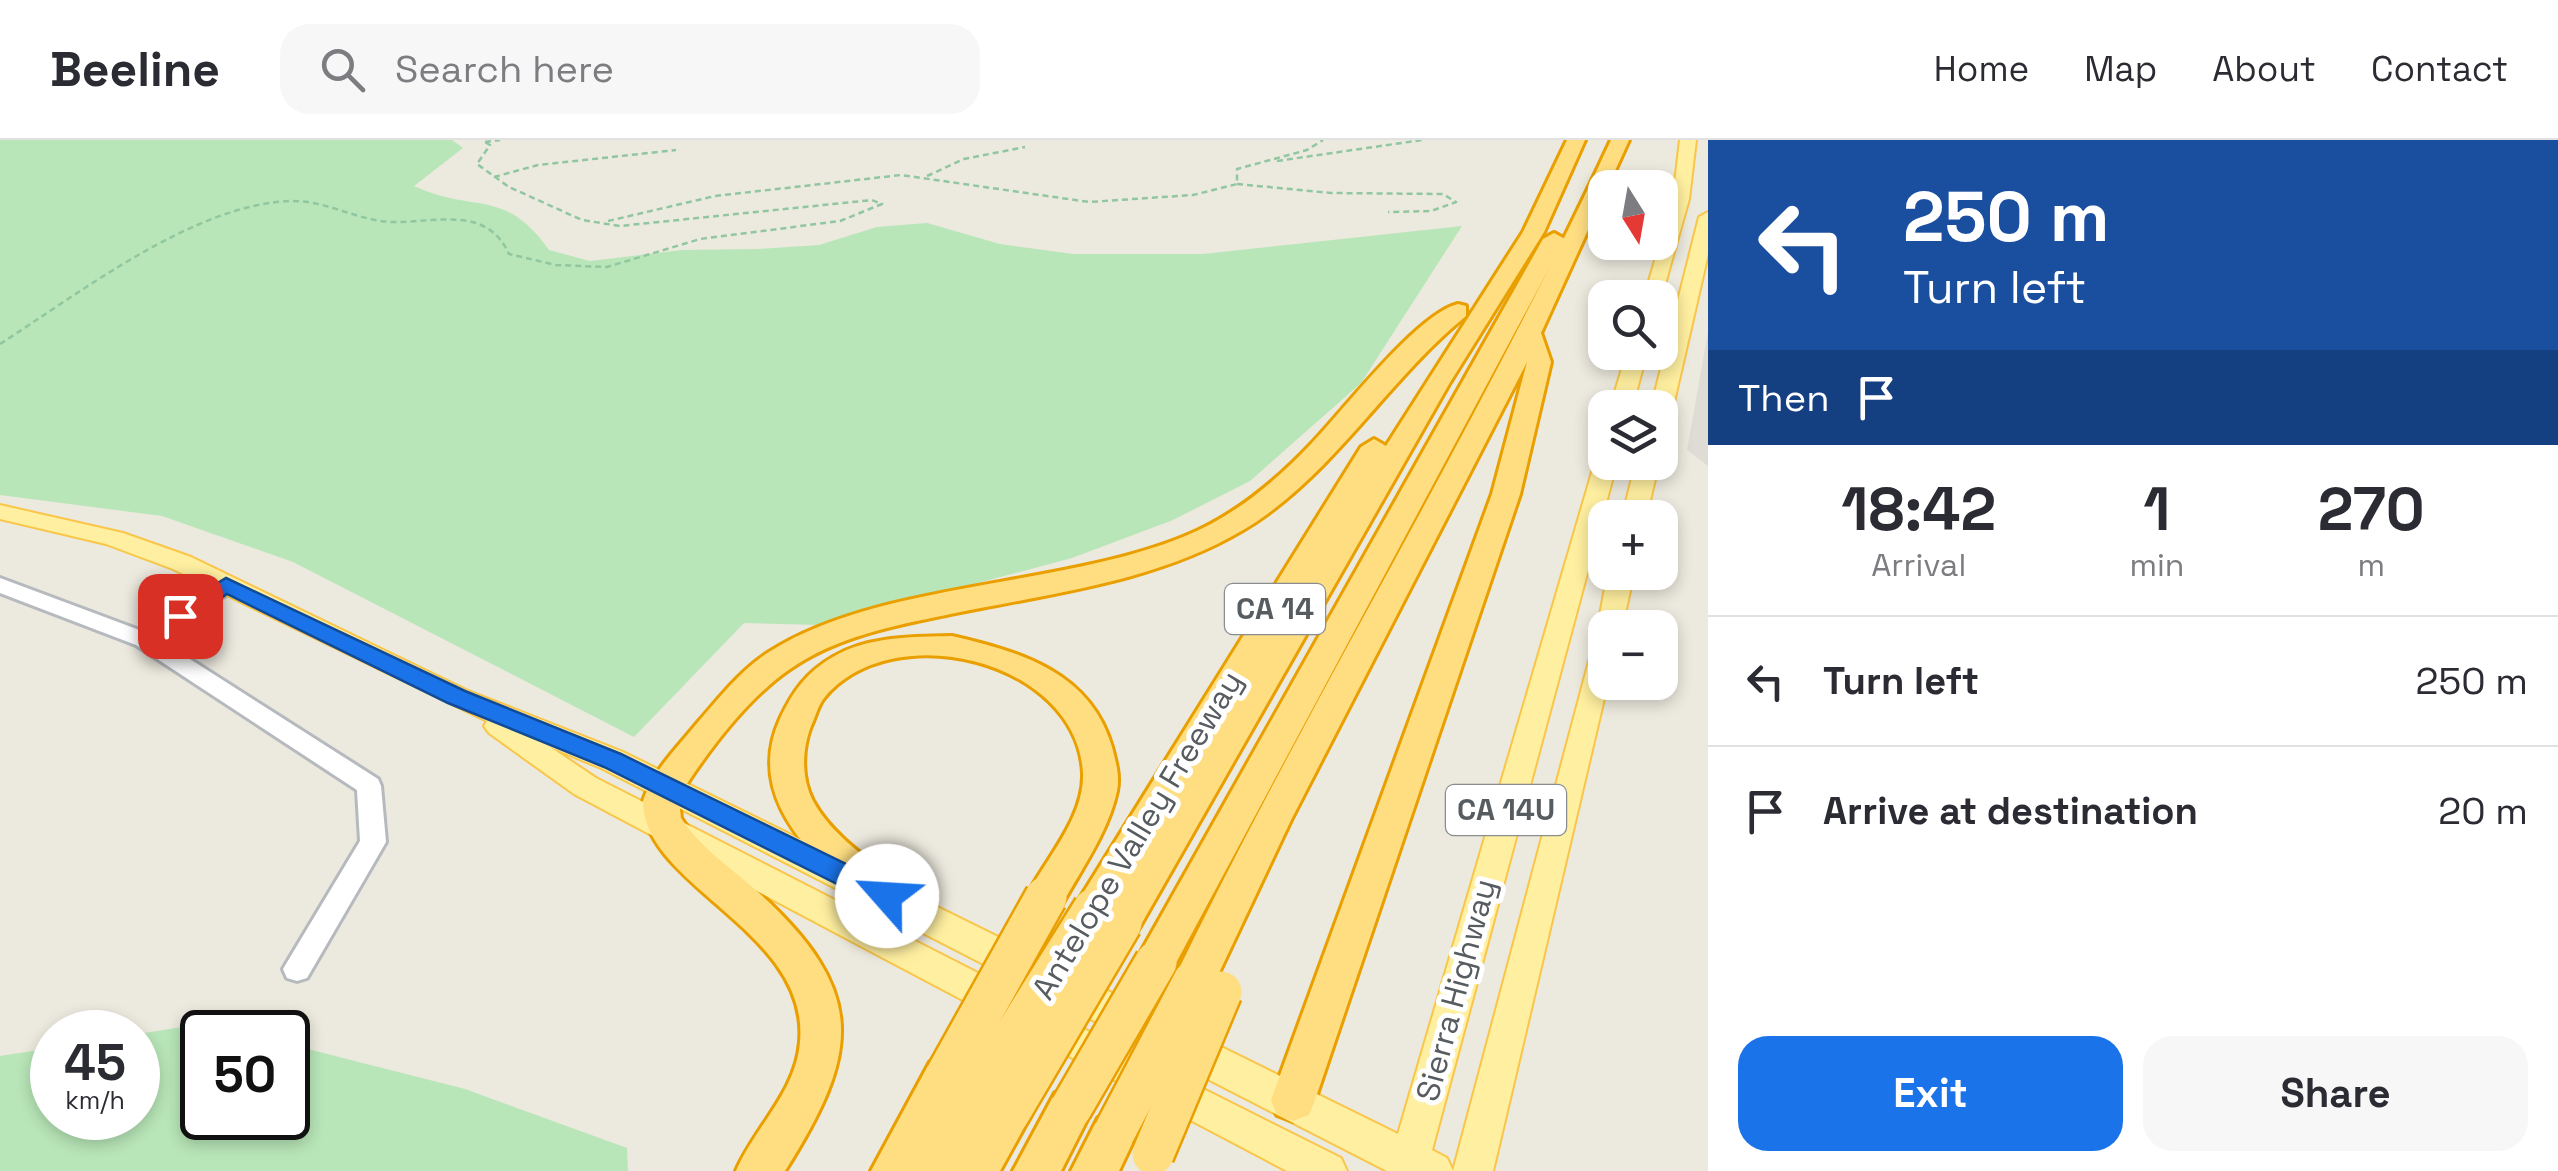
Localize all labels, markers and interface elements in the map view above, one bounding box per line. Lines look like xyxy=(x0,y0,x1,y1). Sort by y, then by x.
search box xyxy=(280,24,980,114)
text: Beeline xyxy=(50,39,220,100)
icon: search xyxy=(315,42,370,97)
text: Search here xyxy=(395,45,614,93)
text: Home xyxy=(1934,47,2029,91)
text: Map xyxy=(2084,47,2157,91)
text: About xyxy=(2212,47,2316,91)
text: Contact xyxy=(2371,47,2508,91)
north arrow xyxy=(1588,170,1678,260)
map controls xyxy=(1588,170,1678,700)
text: 250 m xyxy=(1903,172,2110,261)
icon: left xyxy=(1738,180,1868,310)
text: Turn left xyxy=(1903,259,2086,316)
button: search xyxy=(1588,280,1678,370)
icon: arrive xyxy=(1849,370,1904,425)
text: Then xyxy=(1738,374,1829,422)
button: layers xyxy=(1588,390,1678,480)
text: 18:42 xyxy=(1841,471,1996,548)
text: 1 xyxy=(2143,471,2170,548)
text: 270 xyxy=(2318,471,2425,548)
button: + xyxy=(1588,500,1678,590)
text: Arrival xyxy=(1871,545,1966,585)
text: min xyxy=(2129,545,2184,585)
text: m xyxy=(2357,545,2385,585)
pin xyxy=(138,574,223,659)
road number: CA 14 xyxy=(1225,584,1325,634)
icon: arrive xyxy=(153,589,208,644)
button: − xyxy=(1588,610,1678,700)
icon: left xyxy=(1738,654,1793,709)
text: Turn left xyxy=(1823,657,1979,705)
text: 250 m xyxy=(2416,657,2528,705)
street label: Antelope Valley Freeway xyxy=(1023,663,1251,1007)
icon: arrive xyxy=(1738,784,1793,839)
road number: CA 14U xyxy=(1446,785,1566,835)
text: Arrive at destination xyxy=(1823,787,2198,835)
text: 20 m xyxy=(2438,787,2528,835)
position arrow xyxy=(835,844,939,948)
street label: Sierra Highway xyxy=(1407,875,1505,1105)
speed limit sign: 50 xyxy=(180,1010,310,1140)
text: 45 xyxy=(64,1031,126,1095)
button: Exit xyxy=(1738,1036,2123,1151)
button: Share xyxy=(2143,1036,2528,1151)
text: km/h xyxy=(65,1084,125,1116)

